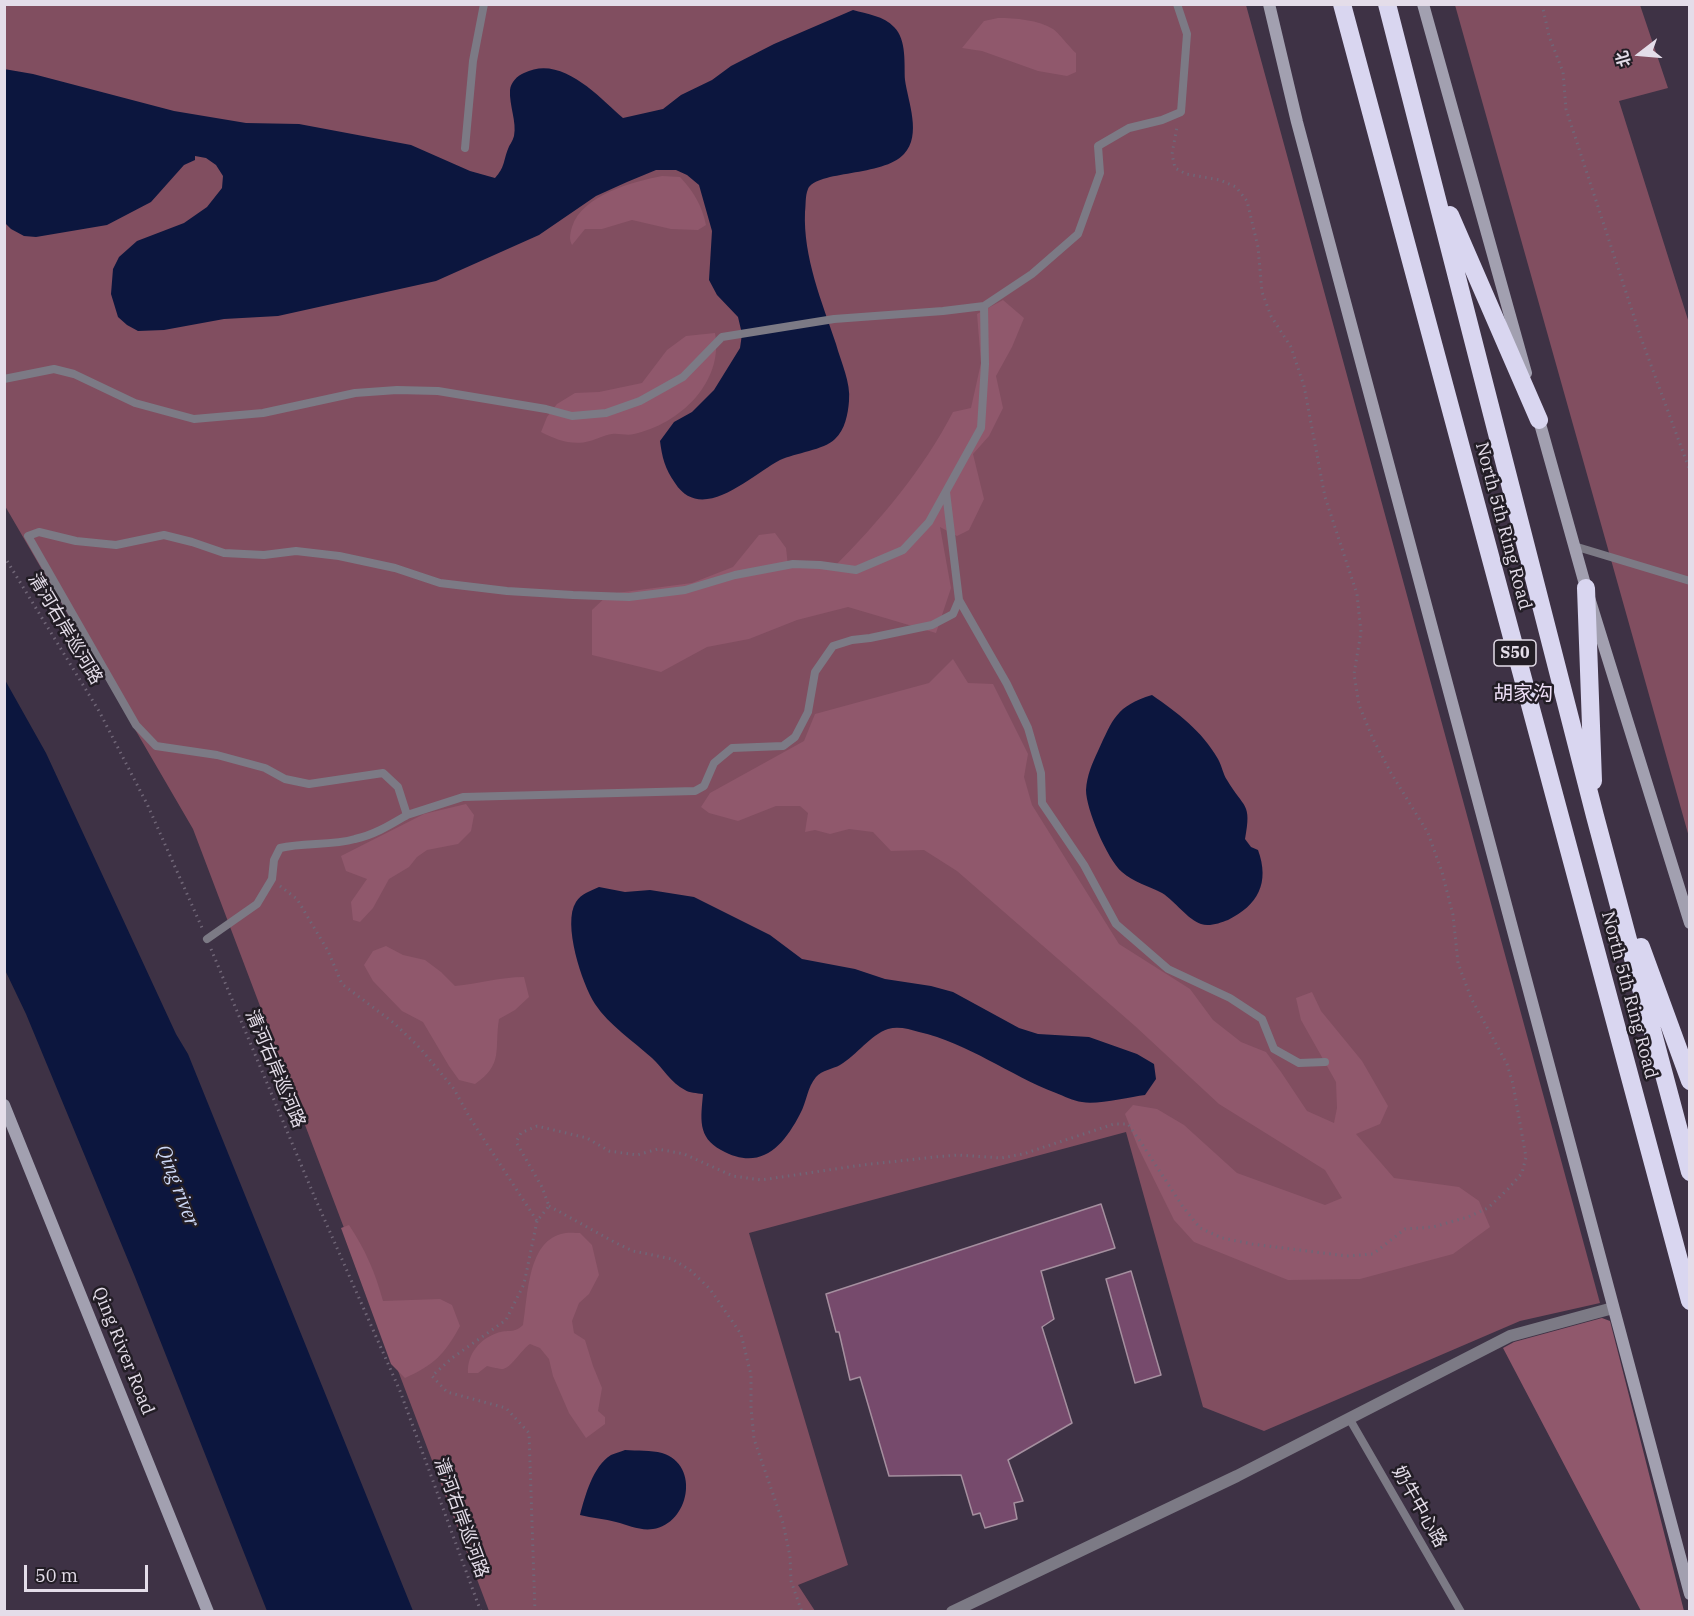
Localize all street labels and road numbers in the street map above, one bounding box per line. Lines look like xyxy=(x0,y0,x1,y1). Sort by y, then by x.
street label: North 5th Ring Road xyxy=(1470,440,1536,612)
street label: 清河右岸巡河路 xyxy=(23,569,107,689)
road number: S50 xyxy=(1494,640,1536,666)
street label: North 5th Ring Road xyxy=(1596,909,1662,1081)
street label: 清河右岸巡河路 xyxy=(240,1007,310,1131)
street label: Qing River Road xyxy=(88,1284,158,1418)
street label: 清河右岸巡河路 xyxy=(429,1455,493,1581)
street label: 奶牛中心路 xyxy=(1387,1463,1451,1551)

